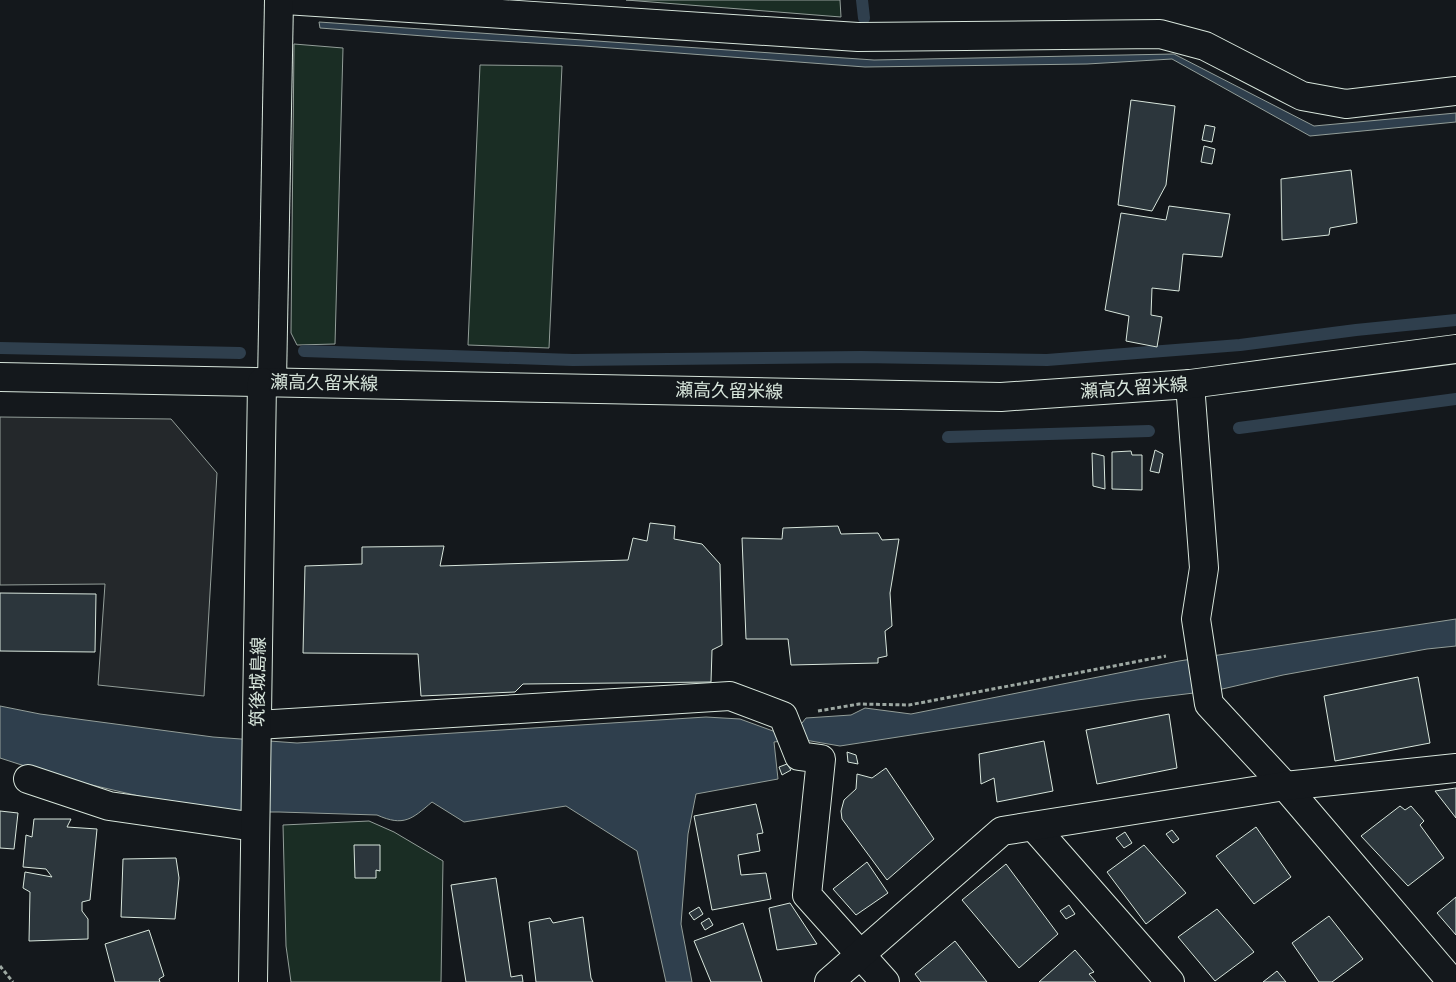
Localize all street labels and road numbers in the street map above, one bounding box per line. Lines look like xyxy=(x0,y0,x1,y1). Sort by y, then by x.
street label: 瀬高久留米線 xyxy=(270,371,378,395)
street label: 瀬高久留米線 xyxy=(1079,373,1189,403)
street label: 瀬高久留米線 xyxy=(675,379,783,403)
street label: 筑後城島線 xyxy=(246,637,270,727)

